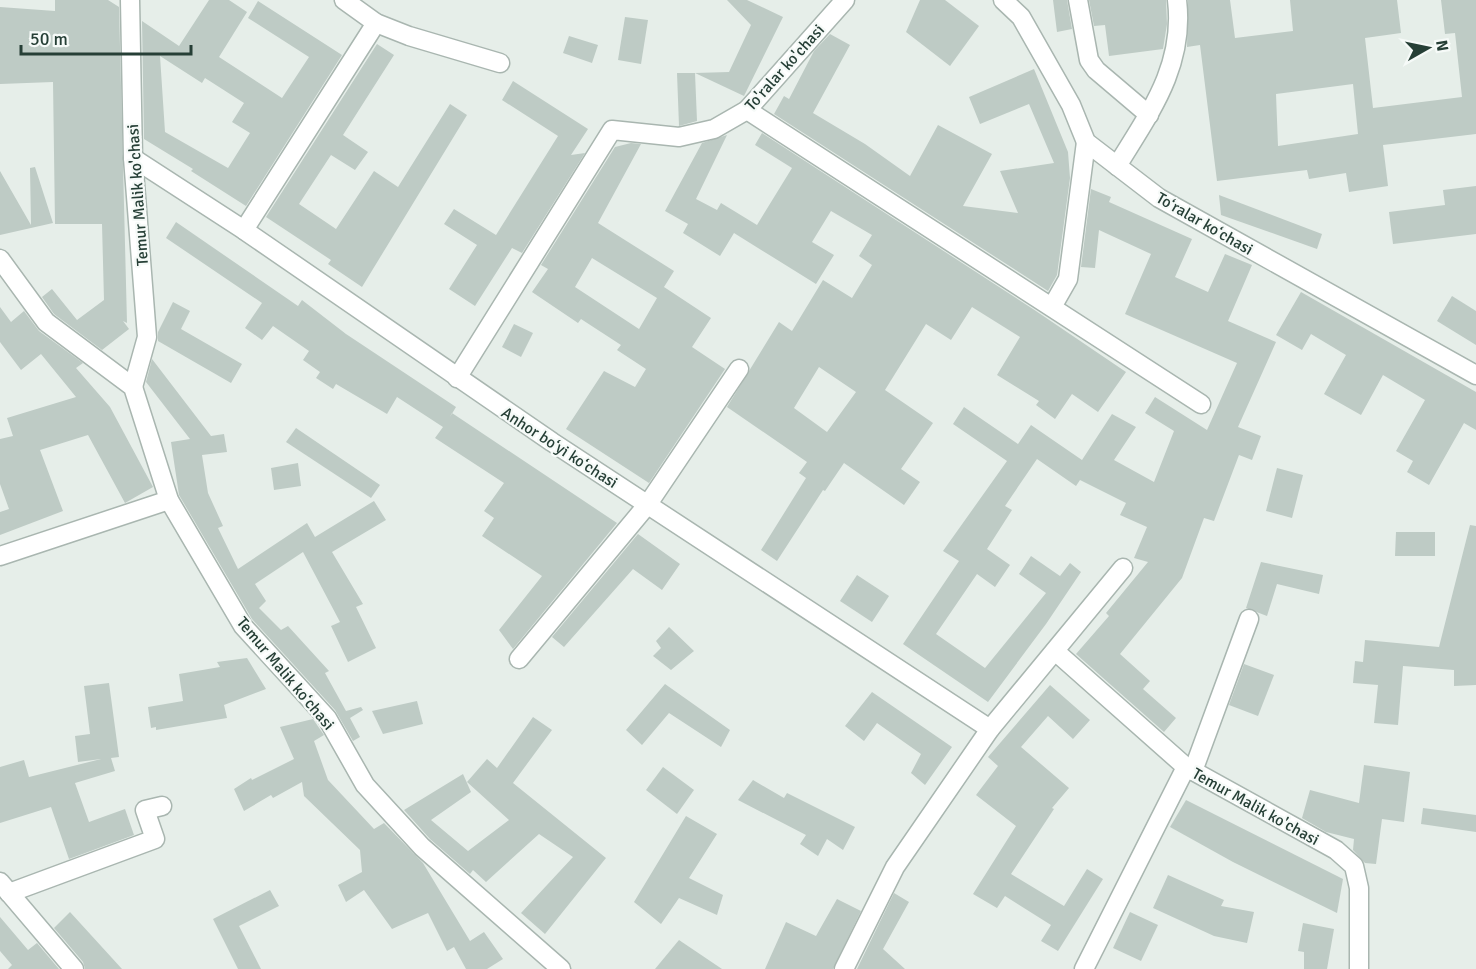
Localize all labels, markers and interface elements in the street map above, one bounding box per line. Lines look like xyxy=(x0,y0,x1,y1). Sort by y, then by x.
scale bar xyxy=(21,18,190,56)
north arrow xyxy=(1398,18,1458,78)
street label: To'ralar ko'chasi xyxy=(741,20,829,115)
text: 50 m xyxy=(30,28,68,50)
text: N xyxy=(1431,39,1453,53)
street label: Temur Malik ko'chasi xyxy=(123,123,153,266)
street label: Toʻralar koʻchasi xyxy=(1152,188,1257,260)
street label: Anhor boʻyi koʻchasi xyxy=(497,403,621,493)
street label: Temur Malik koʻchasi xyxy=(232,613,338,734)
street label: Temur Malik ko'chasi xyxy=(1189,764,1322,850)

